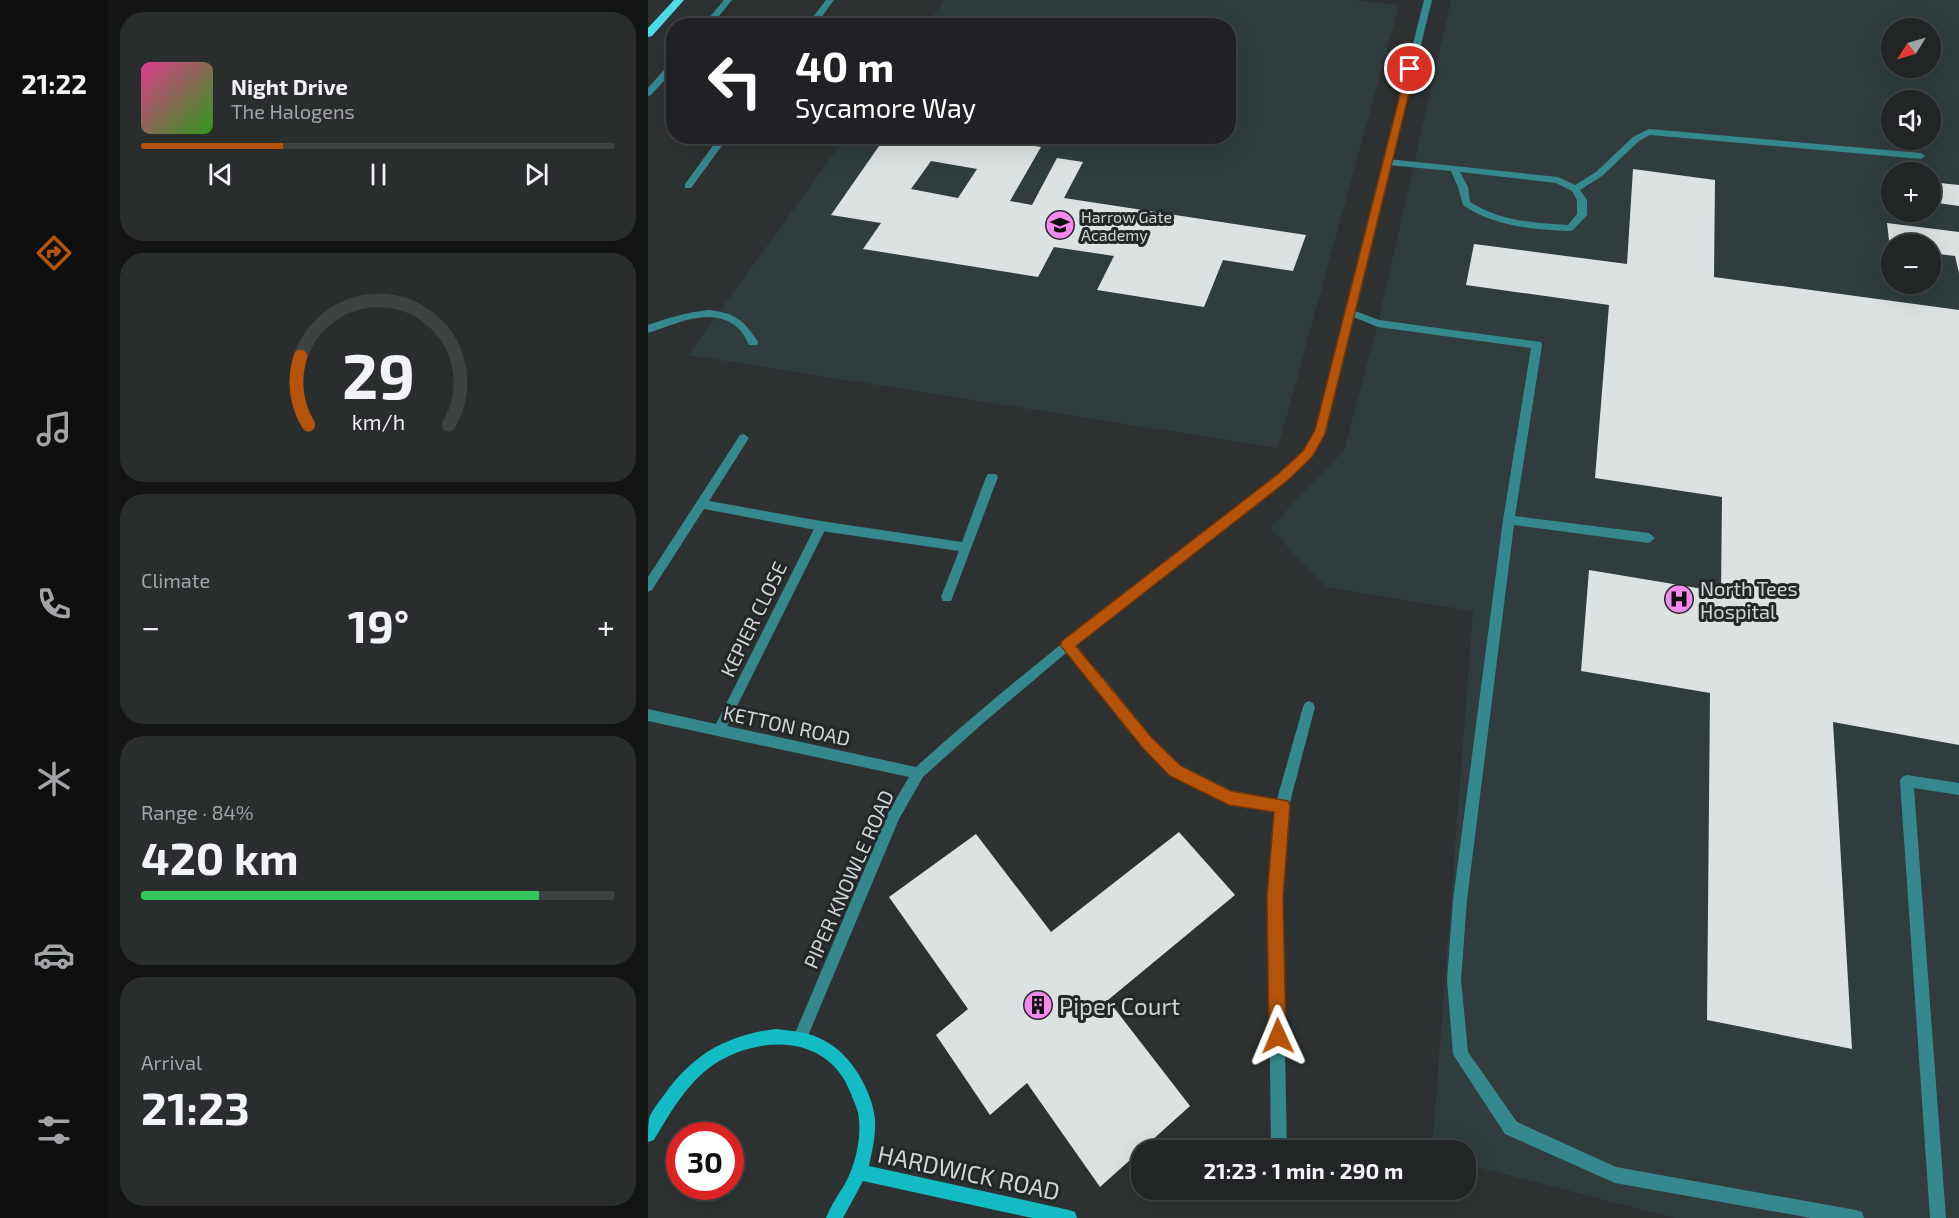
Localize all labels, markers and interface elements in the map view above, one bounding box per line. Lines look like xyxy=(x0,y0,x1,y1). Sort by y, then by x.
north arrow xyxy=(1881,18,1941,78)
map controls xyxy=(1881,18,1941,294)
text: 40 m xyxy=(795,40,894,90)
icon: left xyxy=(696,42,774,120)
pin xyxy=(1384,43,1435,94)
icon: arrive xyxy=(1393,52,1426,85)
text: 21:22 xyxy=(21,67,87,99)
text: Night Drive xyxy=(231,73,348,99)
button: sound xyxy=(1881,90,1941,150)
text: Sycamore Way xyxy=(795,91,976,123)
text: The Halogens xyxy=(231,99,355,123)
icon: previous xyxy=(204,158,237,191)
icon: pause xyxy=(362,158,395,191)
icon: next xyxy=(520,158,553,191)
button: + xyxy=(1881,162,1941,222)
place label: Harrow Gate Academy xyxy=(1081,207,1172,244)
school or university icon: Harrow Gate Academy xyxy=(1044,209,1076,241)
icon: directions xyxy=(33,232,75,274)
button: − xyxy=(1881,234,1941,294)
text: 29 xyxy=(341,337,415,412)
icon: music xyxy=(33,408,75,450)
text: km/h xyxy=(351,409,405,434)
street label: KEPIER CLOSE xyxy=(715,558,791,680)
text: Climate xyxy=(141,568,210,592)
place label: North Tees Hospital xyxy=(1700,576,1798,623)
icon: phone xyxy=(33,583,75,625)
hospital icon: North Tees Hospital xyxy=(1663,583,1695,615)
text: 19° xyxy=(348,598,409,652)
text: − xyxy=(141,606,160,646)
text: + xyxy=(597,606,615,646)
street label: KETTON ROAD xyxy=(721,700,853,750)
icon: climate xyxy=(33,758,75,800)
street label: PIPER KNOWLE ROAD xyxy=(798,786,898,972)
text: Range · 84% xyxy=(141,800,254,824)
text: 420 km xyxy=(141,830,299,884)
icon: car xyxy=(33,934,75,976)
building icon: Piper Court xyxy=(1022,989,1054,1021)
place label: Piper Court xyxy=(1059,991,1180,1020)
position arrow xyxy=(1246,1004,1310,1068)
text: Arrival xyxy=(141,1050,202,1074)
text: 21:23 xyxy=(141,1080,250,1134)
icon: filters xyxy=(33,1109,75,1151)
speed limit sign: 30 xyxy=(666,1122,744,1200)
street label: HARDWICK ROAD xyxy=(875,1139,1063,1205)
text: 21:23 · 1 min · 290 m xyxy=(1204,1157,1403,1183)

